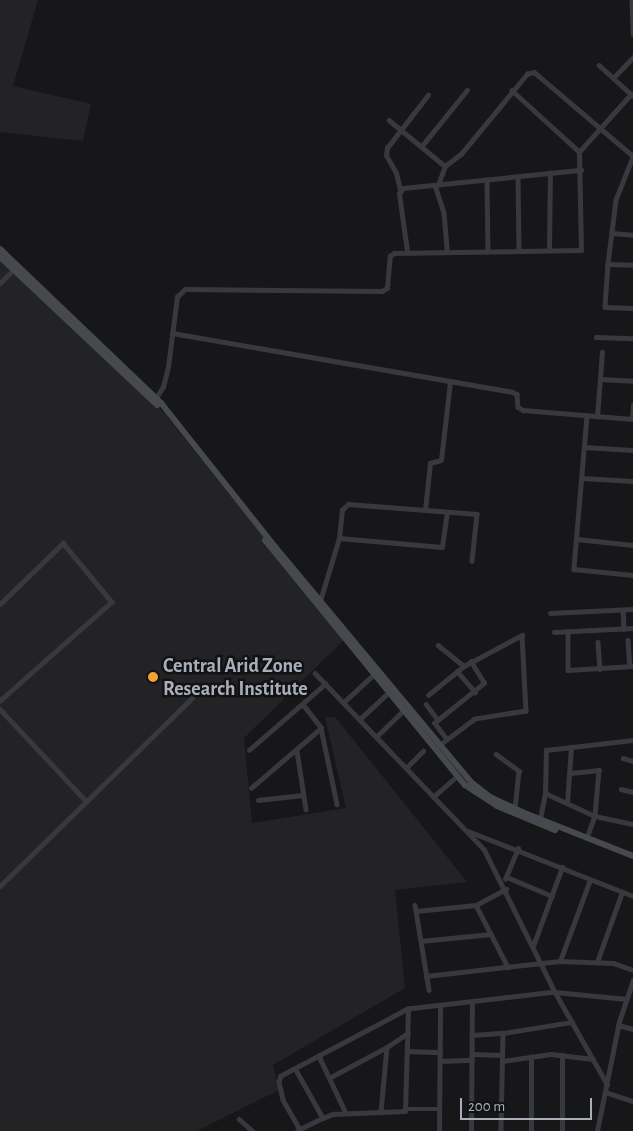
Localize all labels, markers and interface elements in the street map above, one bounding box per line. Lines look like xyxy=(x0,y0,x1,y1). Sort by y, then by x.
place label: Central Arid Zone Research Institute xyxy=(163,654,308,701)
marker: Central Arid Zone Research Institute xyxy=(147,671,159,683)
scale bar xyxy=(463,1088,596,1120)
text: 200 m xyxy=(468,1099,505,1114)

